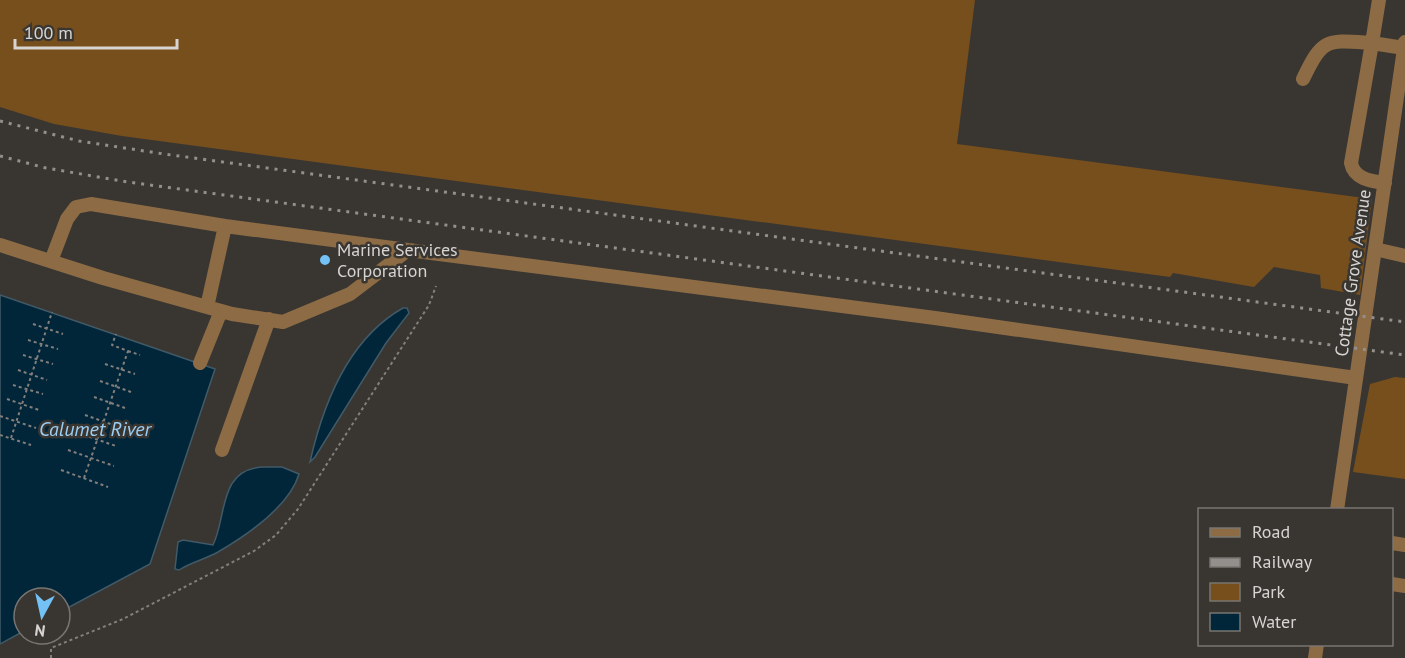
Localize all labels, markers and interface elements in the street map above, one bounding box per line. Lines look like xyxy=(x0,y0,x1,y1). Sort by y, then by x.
scale bar xyxy=(15,12,177,50)
text: 100 m xyxy=(24,21,73,44)
street label: Cottage Grove Avenue xyxy=(1329,188,1376,358)
place label: Marine Services Corporation xyxy=(337,238,458,282)
marker: Marine Services Corporation xyxy=(318,253,332,267)
water label: Calumet River xyxy=(39,416,153,442)
legend xyxy=(1198,508,1393,646)
text: Road xyxy=(1252,520,1290,543)
text: Railway xyxy=(1252,550,1313,573)
text: Park xyxy=(1252,580,1285,603)
north arrow xyxy=(12,586,72,646)
text: Water xyxy=(1252,610,1296,633)
text: N xyxy=(33,620,47,641)

